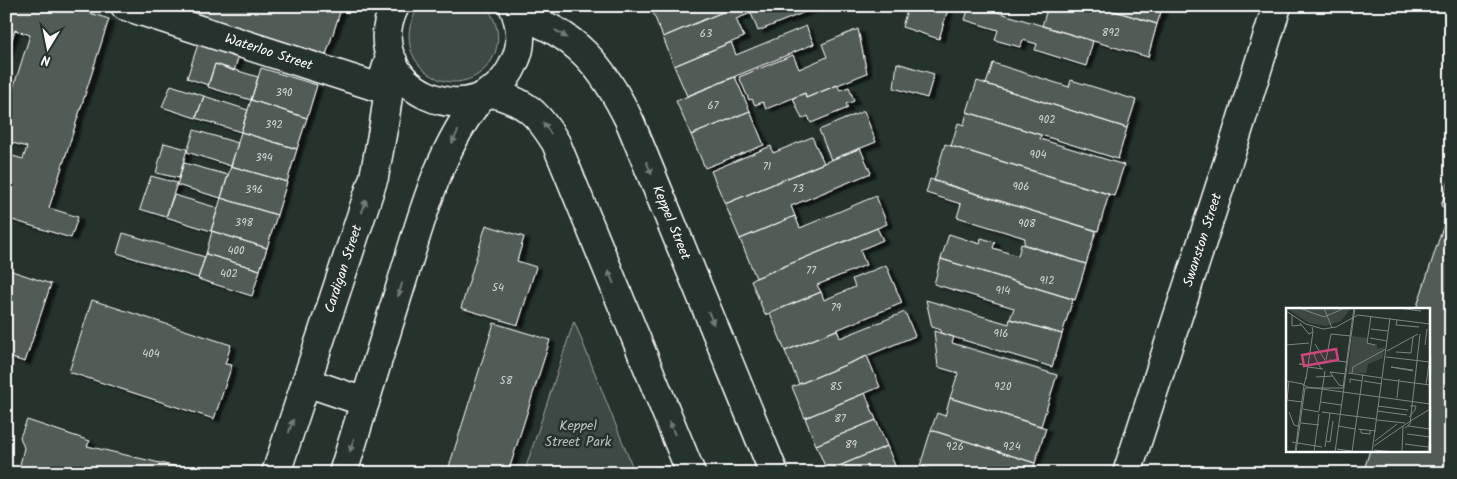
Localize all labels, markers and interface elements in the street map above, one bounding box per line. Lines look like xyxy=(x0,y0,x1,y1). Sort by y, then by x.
north arrow xyxy=(22,22,72,72)
house number: 892 xyxy=(1102,24,1120,42)
house number: 63 xyxy=(700,25,712,43)
street label: Waterloo Street xyxy=(222,28,316,77)
one-way arrow xyxy=(554,29,568,39)
text: N xyxy=(39,48,52,71)
house number: 390 xyxy=(275,84,293,102)
house number: 67 xyxy=(707,97,720,115)
house number: 902 xyxy=(1038,111,1056,129)
house number: 392 xyxy=(265,116,283,134)
one-way arrow xyxy=(542,122,551,135)
one-way arrow xyxy=(450,130,458,144)
house number: 904 xyxy=(1030,146,1046,164)
house number: 394 xyxy=(255,149,273,167)
house number: 71 xyxy=(763,158,771,176)
one-way arrow xyxy=(645,160,653,175)
house number: 906 xyxy=(1013,178,1029,196)
house number: 73 xyxy=(792,180,804,198)
house number: 396 xyxy=(245,181,263,199)
street label: Keppel Street xyxy=(646,182,697,264)
street label: Swanston Street xyxy=(1177,190,1228,290)
one-way arrow xyxy=(361,198,369,213)
house number: 398 xyxy=(235,214,254,232)
house number: 908 xyxy=(1018,215,1036,233)
street label: Cardigan Street xyxy=(319,221,369,316)
house number: 400 xyxy=(227,242,245,260)
house number: 77 xyxy=(806,262,817,280)
house number: 402 xyxy=(220,265,238,283)
one-way arrow xyxy=(606,270,614,284)
house number: 912 xyxy=(1039,272,1055,290)
house number: 54 xyxy=(492,279,504,297)
one-way arrow xyxy=(395,282,403,297)
house number: 914 xyxy=(996,282,1010,300)
house number: 79 xyxy=(831,299,842,317)
inset map xyxy=(1286,308,1430,452)
one-way arrow xyxy=(707,311,715,325)
house number: 916 xyxy=(994,325,1008,343)
house number: 404 xyxy=(142,345,160,363)
house number: 58 xyxy=(500,372,513,390)
house number: 85 xyxy=(830,378,843,396)
house number: 920 xyxy=(994,378,1012,396)
house number: 87 xyxy=(834,410,847,428)
park label: Keppel Street Park xyxy=(545,415,612,453)
one-way arrow xyxy=(288,419,296,434)
one-way arrow xyxy=(668,421,676,435)
house number: 89 xyxy=(845,436,858,454)
one-way arrow xyxy=(347,438,355,453)
house number: 926 xyxy=(946,438,964,456)
house number: 924 xyxy=(1003,438,1021,456)

